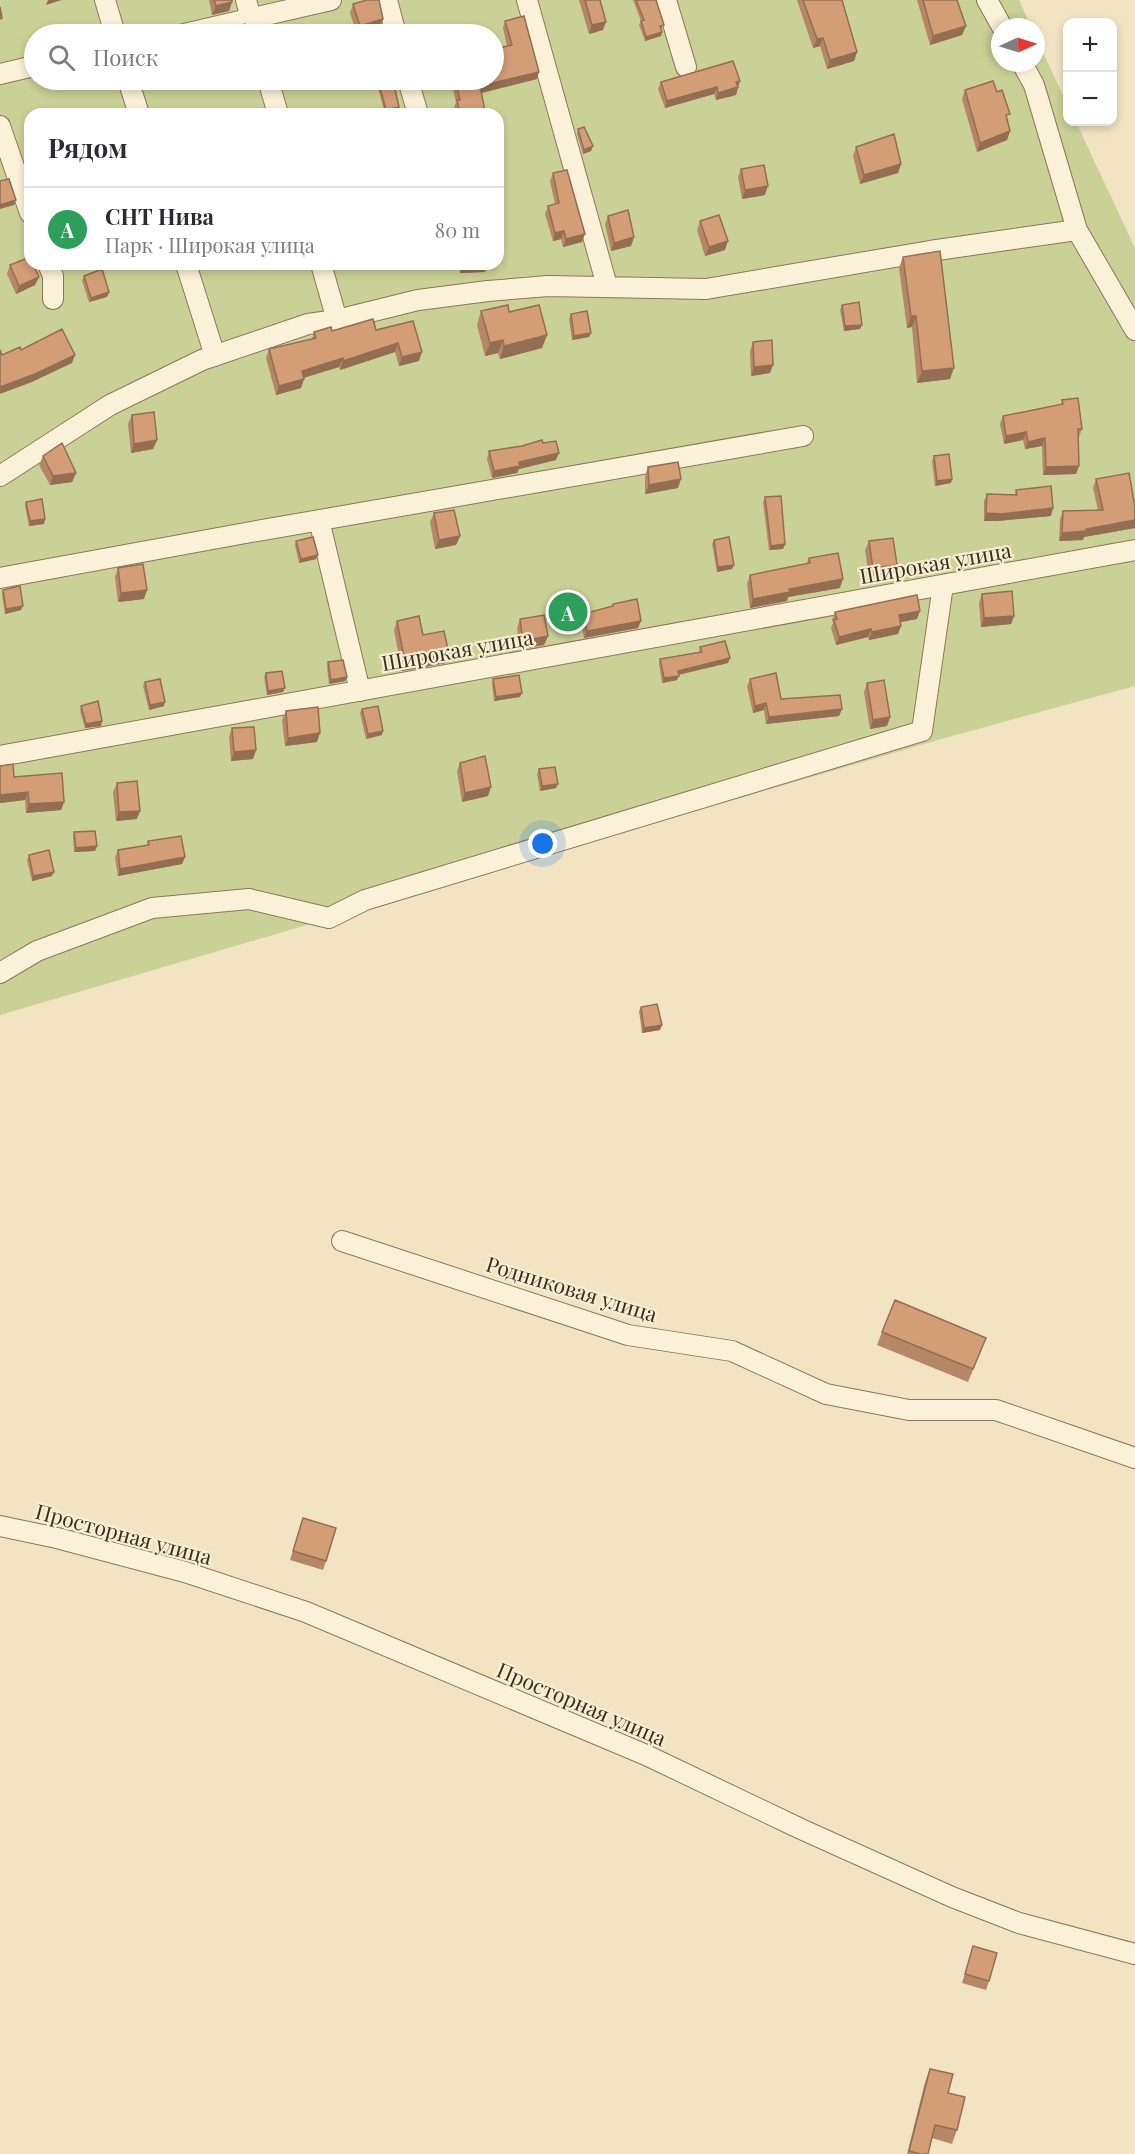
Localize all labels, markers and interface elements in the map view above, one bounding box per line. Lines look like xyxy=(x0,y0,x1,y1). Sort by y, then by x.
north arrow xyxy=(991,18,1045,72)
map controls xyxy=(1063,18,1117,126)
button: + xyxy=(1063,18,1117,72)
search box xyxy=(24,24,504,90)
icon: search xyxy=(45,41,78,74)
text: Поиск xyxy=(93,42,158,72)
button: − xyxy=(1063,72,1117,126)
text: Рядом xyxy=(48,130,127,165)
text: СНТ Нива xyxy=(105,201,214,231)
text: A xyxy=(61,216,74,243)
text: 80 m xyxy=(435,216,480,243)
text: Парк · Широкая улица xyxy=(105,231,315,258)
street label: Широкая улица xyxy=(857,535,1014,589)
pin: A xyxy=(548,590,588,634)
street label: Широкая улица xyxy=(379,622,536,676)
your location xyxy=(528,829,557,858)
street label: Родниковая улица xyxy=(483,1249,662,1328)
street label: Просторная улица xyxy=(33,1496,216,1570)
street label: Просторная улица xyxy=(493,1655,671,1752)

